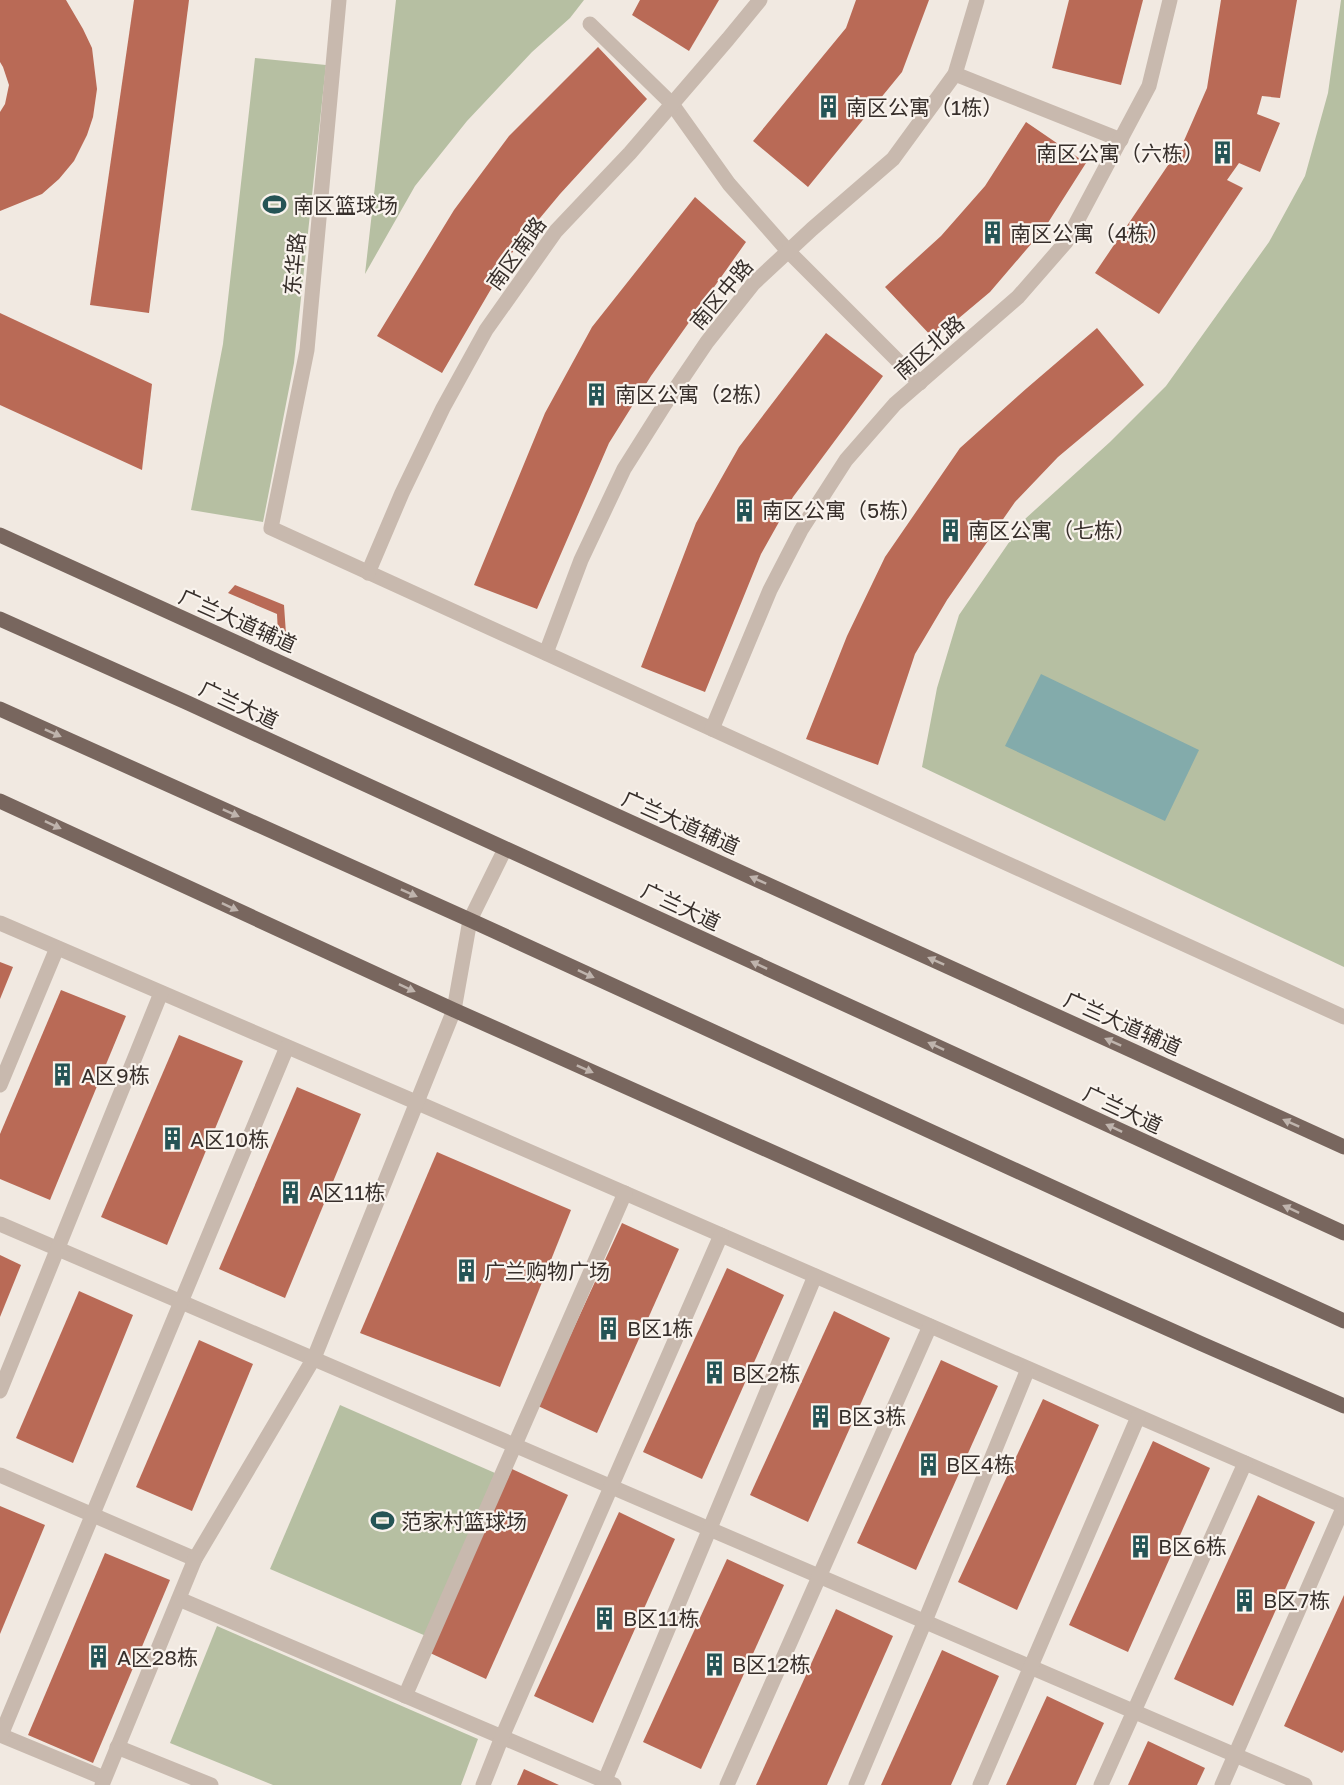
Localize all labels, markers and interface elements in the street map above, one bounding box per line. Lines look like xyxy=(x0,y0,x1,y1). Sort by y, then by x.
building icon: 南区公寓（1栋） xyxy=(815,94,841,120)
place label: 南区公寓（1栋） xyxy=(846,94,1003,120)
place label: 南区公寓（六栋） xyxy=(1036,140,1204,166)
building icon: 南区公寓（六栋） xyxy=(1209,140,1235,166)
sports icon: 南区篮球场 xyxy=(262,192,288,218)
place label: 南区篮球场 xyxy=(293,192,398,218)
street label: 南区南路 xyxy=(481,211,551,295)
building icon: 南区公寓（4栋） xyxy=(979,220,1005,246)
place label: 南区公寓（4栋） xyxy=(1010,220,1170,246)
street label: 东华路 xyxy=(278,231,310,297)
street label: 南区中路 xyxy=(684,253,758,335)
street label: 南区北路 xyxy=(889,310,969,384)
building icon: 南区公寓（2栋） xyxy=(584,381,610,407)
place label: 南区公寓（2栋） xyxy=(615,381,774,407)
building icon: 南区公寓（5栋） xyxy=(731,497,757,523)
place label: 南区公寓（5栋） xyxy=(762,497,921,523)
building icon: 南区公寓（七栋） xyxy=(937,517,963,543)
place label: 南区公寓（七栋） xyxy=(968,517,1136,543)
street label: 广兰大道辅道 xyxy=(175,582,301,658)
street label: 广兰大道 xyxy=(195,674,283,734)
one-way arrow xyxy=(45,728,63,738)
street label: 广兰大道辅道 xyxy=(618,784,744,860)
one-way arrow xyxy=(223,808,241,818)
one-way arrow xyxy=(45,821,62,830)
street label: 广兰大道 xyxy=(637,876,725,936)
one-way arrow xyxy=(750,876,767,885)
one-way arrow xyxy=(400,889,418,898)
one-way arrow xyxy=(222,902,239,911)
one-way arrow xyxy=(926,956,944,966)
one-way arrow xyxy=(750,960,768,969)
one-way arrow xyxy=(578,969,595,978)
one-way arrow xyxy=(399,984,416,993)
street label: 广兰大道辅道 xyxy=(1060,985,1186,1061)
one-way arrow xyxy=(1105,1037,1122,1046)
one-way arrow xyxy=(928,1042,945,1051)
building icon: A区9栋 xyxy=(50,1062,76,1088)
place label: A区9栋 xyxy=(81,1062,150,1088)
one-way arrow xyxy=(577,1064,594,1073)
street label: 广兰大道 xyxy=(1079,1079,1167,1139)
one-way arrow xyxy=(1282,1118,1299,1127)
one-way arrow xyxy=(1105,1123,1122,1132)
building icon: A区10栋 xyxy=(159,1126,185,1152)
place label: A区10栋 xyxy=(190,1126,269,1152)
building icon: A区11栋 xyxy=(278,1179,304,1205)
place label: A区11栋 xyxy=(309,1179,385,1205)
one-way arrow xyxy=(1282,1204,1299,1213)
building icon: 广兰购物广场 xyxy=(453,1258,479,1284)
place label: 广兰购物广场 xyxy=(484,1258,610,1284)
building icon: B区1栋 xyxy=(596,1315,622,1341)
place label: B区1栋 xyxy=(627,1315,693,1341)
building icon: B区2栋 xyxy=(701,1360,727,1386)
place label: B区2栋 xyxy=(732,1360,800,1386)
building icon: B区3栋 xyxy=(807,1403,833,1429)
place label: B区3栋 xyxy=(838,1403,906,1429)
building icon: B区4栋 xyxy=(915,1451,941,1477)
place label: B区4栋 xyxy=(946,1451,1015,1477)
sports icon: 范家村篮球场 xyxy=(370,1508,396,1534)
place label: 范家村篮球场 xyxy=(401,1508,527,1534)
building icon: B区6栋 xyxy=(1127,1533,1153,1559)
place label: B区6栋 xyxy=(1158,1533,1227,1559)
building icon: B区7栋 xyxy=(1232,1587,1258,1613)
place label: B区7栋 xyxy=(1263,1587,1330,1613)
building icon: B区11栋 xyxy=(592,1605,618,1631)
place label: B区11栋 xyxy=(623,1605,699,1631)
building icon: A区28栋 xyxy=(86,1644,112,1670)
place label: A区28栋 xyxy=(117,1644,198,1670)
building icon: B区12栋 xyxy=(701,1651,727,1677)
place label: B区12栋 xyxy=(732,1651,810,1677)

